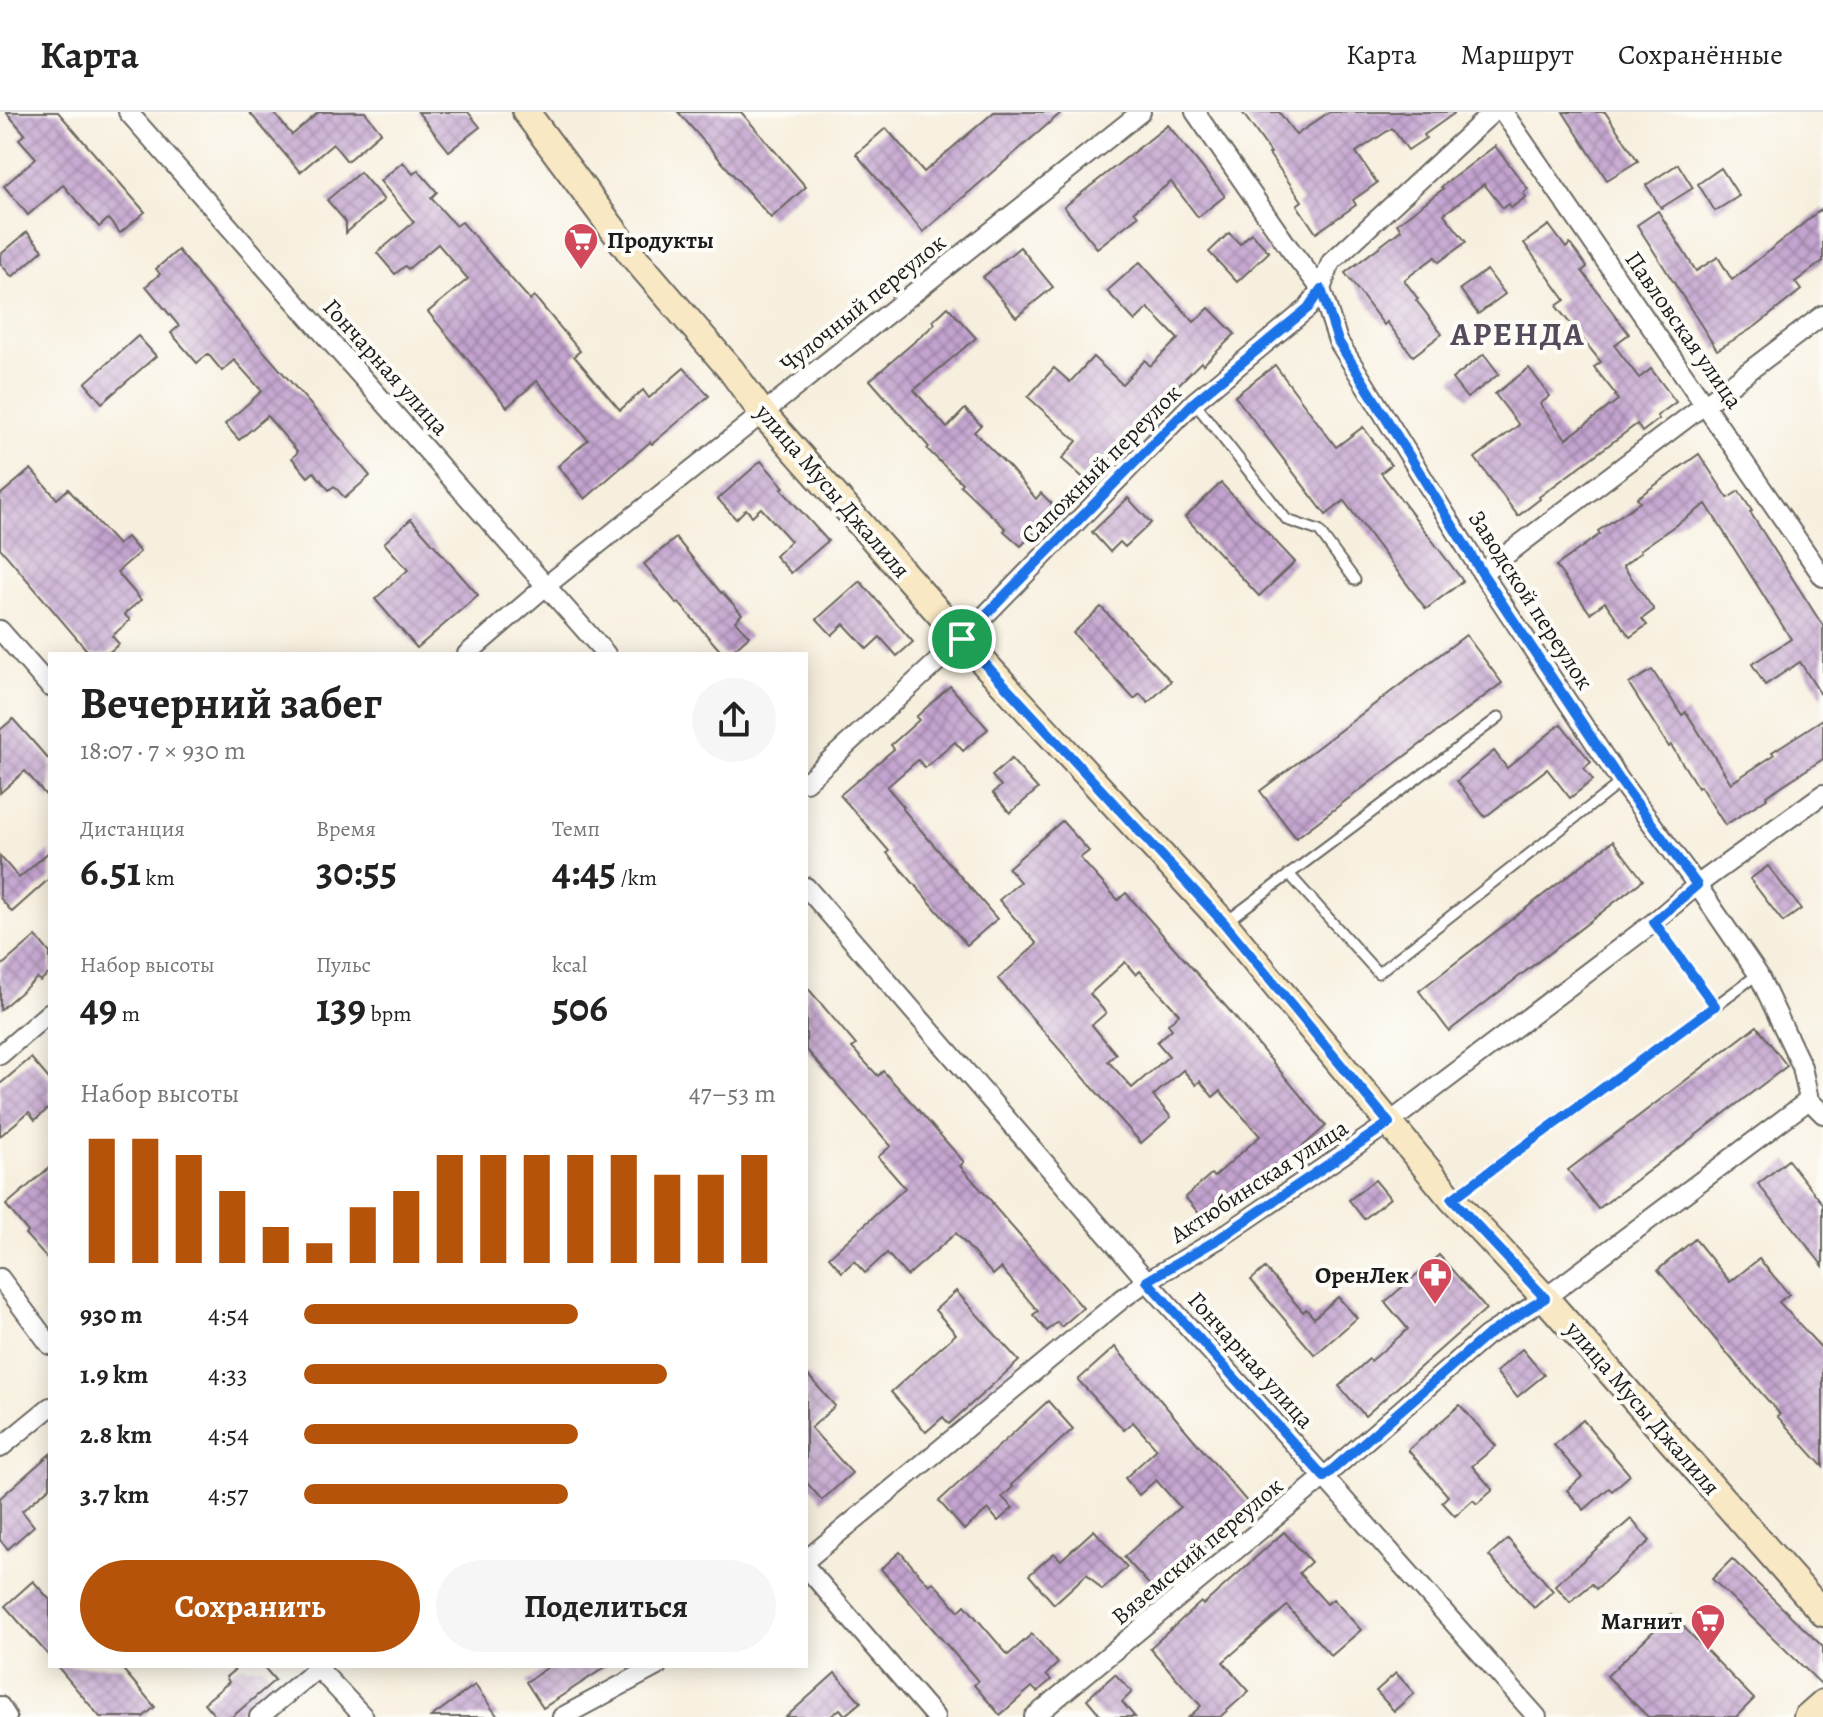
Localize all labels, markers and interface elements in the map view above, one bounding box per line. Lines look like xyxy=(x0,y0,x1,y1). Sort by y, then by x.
text: Карта xyxy=(40,29,139,81)
text: Карта xyxy=(1346,36,1417,74)
text: Маршрут xyxy=(1461,36,1574,74)
text: Сохранённые xyxy=(1618,36,1783,74)
supermarket icon: Продукты xyxy=(562,221,600,271)
place label: Продукты xyxy=(607,224,714,256)
street label: Чулочный переулок xyxy=(773,226,953,380)
street label: Павловская улица xyxy=(1618,245,1750,415)
street label: Гончарная улица xyxy=(316,292,456,442)
district label: АРЕНДА xyxy=(1449,312,1586,356)
street label: Сапожный переулок xyxy=(1014,377,1188,551)
street label: улица Мусы Джалиля xyxy=(748,396,918,585)
street label: Заводской переулок xyxy=(1461,504,1601,696)
pin xyxy=(928,605,996,673)
icon: arrive xyxy=(940,617,984,661)
text: Вечерний забег xyxy=(80,673,382,733)
button: share xyxy=(692,678,776,762)
text: 18:07 · 7 × 930 m xyxy=(80,733,246,768)
text: Дистанция xyxy=(80,814,185,844)
text: Время xyxy=(316,814,376,844)
text: Темп xyxy=(552,814,600,844)
text: 6.51 xyxy=(80,844,141,899)
text: 30:55 xyxy=(316,844,397,899)
text: 4:45 xyxy=(552,844,616,899)
text: km xyxy=(141,863,175,893)
text: /km xyxy=(616,863,657,893)
text: Набор высоты xyxy=(80,950,215,980)
text: Пульс xyxy=(316,950,371,980)
text: kcal xyxy=(552,950,587,980)
text: 49 xyxy=(80,980,117,1035)
text: 139 xyxy=(316,980,366,1035)
text: 506 xyxy=(552,980,608,1035)
text: m xyxy=(117,999,140,1029)
text: bpm xyxy=(366,999,412,1029)
text: Набор высоты xyxy=(80,1076,239,1111)
text: 47–53 m xyxy=(689,1076,776,1111)
street label: Актюбинская улица xyxy=(1163,1112,1354,1251)
pharmacy icon: ОренЛек xyxy=(1416,1256,1454,1306)
place label: ОренЛек xyxy=(1315,1259,1409,1291)
street label: Гончарная улица xyxy=(1181,1285,1321,1435)
text: 930 m xyxy=(80,1297,143,1332)
text: 4:54 xyxy=(208,1297,249,1332)
street label: улица Мусы Джалиля xyxy=(1558,1313,1728,1502)
text: 1.9 km xyxy=(80,1357,148,1392)
text: 4:33 xyxy=(208,1357,248,1392)
text: 2.8 km xyxy=(80,1417,152,1452)
text: 4:54 xyxy=(208,1417,249,1452)
street label: Вяземский переулок xyxy=(1105,1470,1289,1632)
text: 3.7 km xyxy=(80,1477,149,1512)
text: 4:57 xyxy=(208,1477,248,1512)
button: Сохранить xyxy=(80,1560,420,1652)
button: Поделиться xyxy=(436,1560,776,1652)
supermarket icon: Магнит xyxy=(1689,1602,1727,1652)
place label: Магнит xyxy=(1601,1605,1682,1637)

